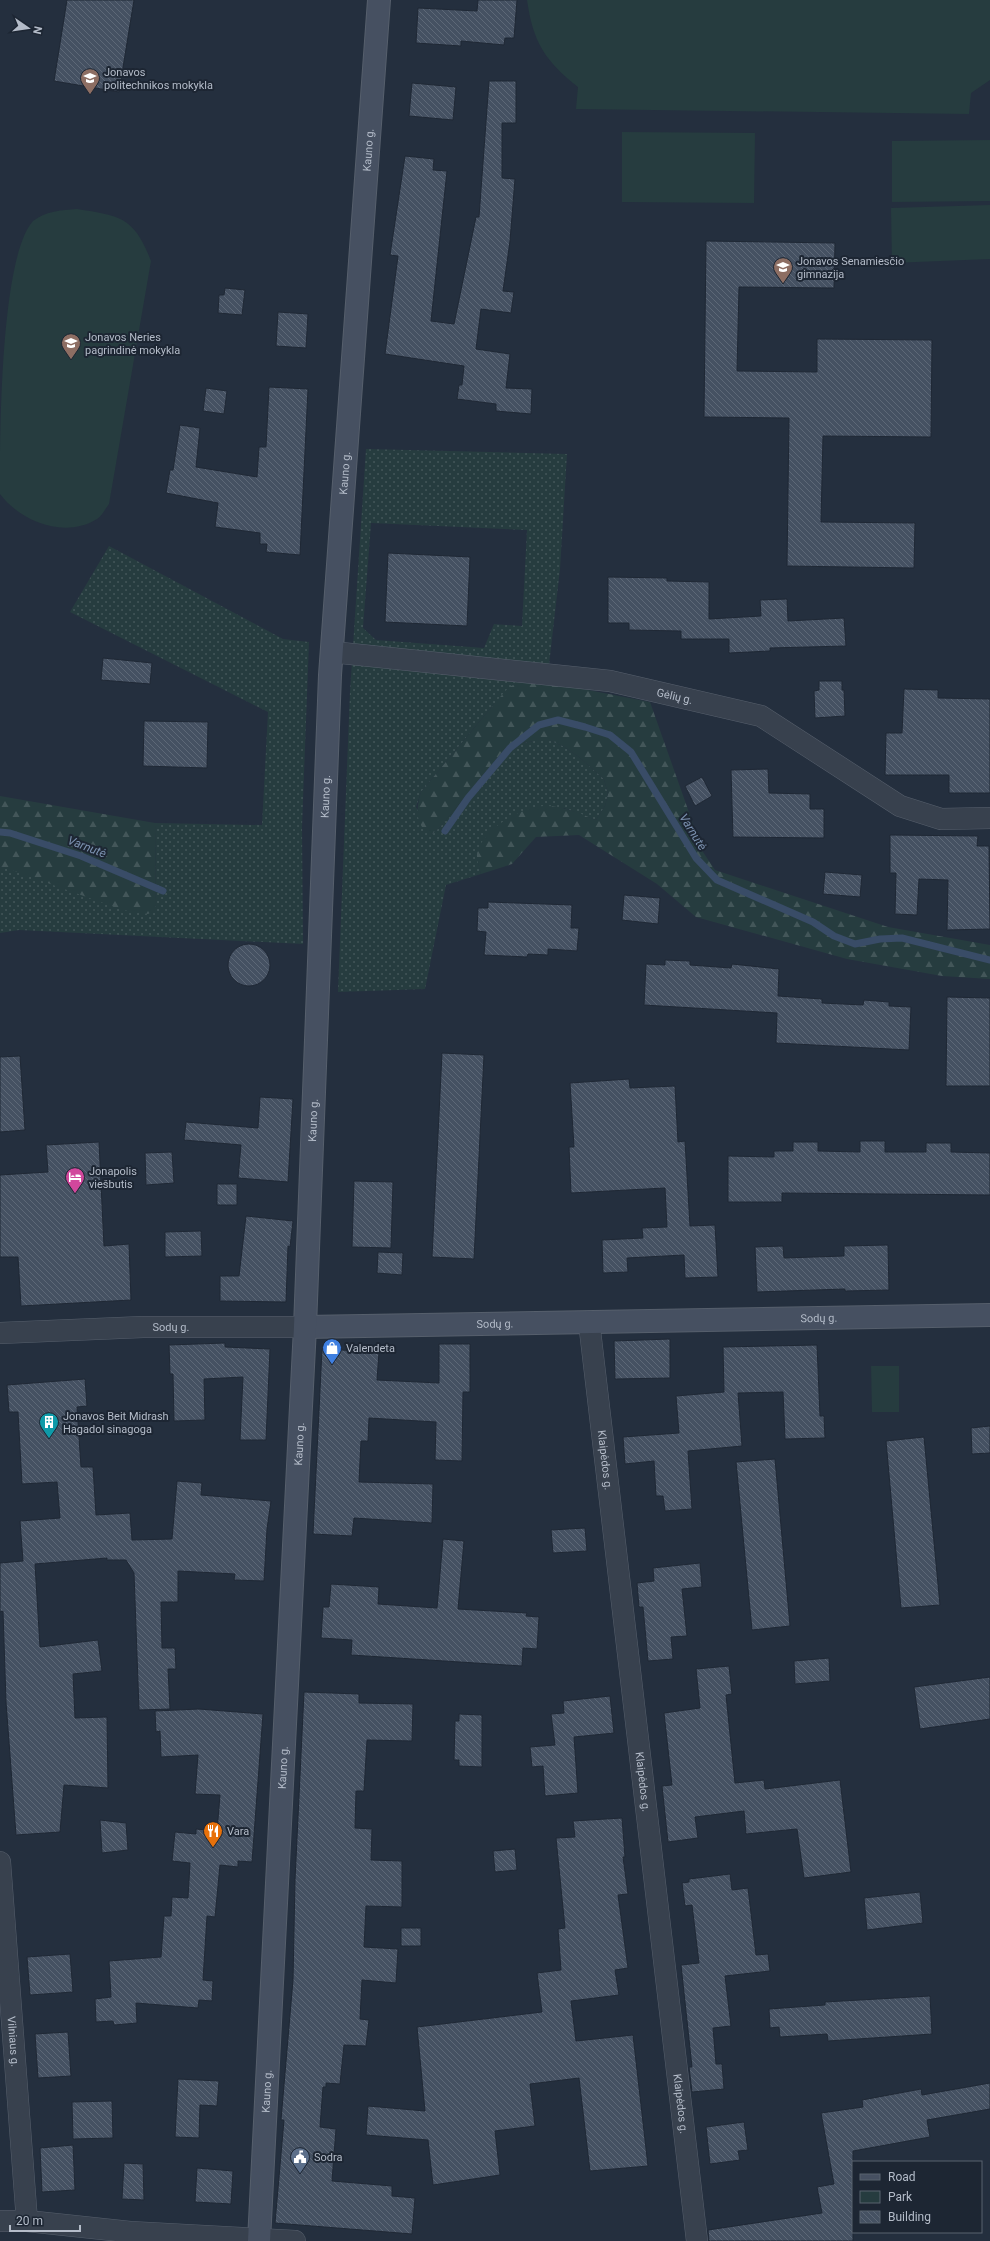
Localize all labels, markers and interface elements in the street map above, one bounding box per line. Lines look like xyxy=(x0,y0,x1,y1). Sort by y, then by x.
north arrow xyxy=(8,8,48,48)
text: N xyxy=(30,25,44,36)
place label: Jonavos politechnikos mokykla xyxy=(104,66,213,92)
school or university icon: Jonavos politechnikos mokykla xyxy=(79,67,101,95)
street label: Kauno g. xyxy=(361,128,377,172)
place label: Jonavos Senamiesčio gimnazija xyxy=(797,255,904,281)
school or university icon: Jonavos Senamiesčio gimnazija xyxy=(772,256,794,284)
place label: Jonavos Neries pagrindinė mokykla xyxy=(85,331,180,357)
school or university icon: Jonavos Neries pagrindinė mokykla xyxy=(60,332,82,360)
street label: Kauno g. xyxy=(337,451,353,495)
street label: Gėlių g. xyxy=(655,686,694,707)
street label: Kauno g. xyxy=(319,775,333,818)
water label: Varnutė xyxy=(676,811,710,853)
water label: Varnutė xyxy=(66,833,108,861)
street label: Kauno g. xyxy=(306,1098,321,1142)
place label: Jonapolis viešbutis xyxy=(89,1165,137,1191)
hotel icon: Jonapolis viešbutis xyxy=(64,1166,86,1194)
street label: Sodų g. xyxy=(800,1312,838,1325)
street label: Sodų g. xyxy=(476,1317,514,1331)
street label: Sodų g. xyxy=(152,1321,189,1334)
shop icon: Valendeta xyxy=(321,1337,343,1365)
place label: Valendeta xyxy=(346,1342,395,1355)
place label: Jonavos Beit Midrash Hagadol sinagoga xyxy=(63,1410,169,1436)
building icon: Jonavos Beit Midrash Hagadol sinagoga xyxy=(38,1411,60,1439)
street label: Kauno g. xyxy=(292,1422,307,1466)
street label: Klaipėdos g. xyxy=(595,1429,615,1491)
street label: Kauno g. xyxy=(276,1746,291,1790)
street label: Klaipėdos g. xyxy=(633,1751,653,1813)
restaurant icon: Vara xyxy=(202,1820,224,1848)
place label: Vara xyxy=(227,1825,249,1838)
street label: Vilniaus g. xyxy=(5,2016,21,2067)
street label: Kauno g. xyxy=(259,2069,275,2113)
street label: Klaipėdos g. xyxy=(670,2073,690,2134)
public building icon: Sodra xyxy=(289,2146,311,2174)
place label: Sodra xyxy=(314,2151,343,2164)
legend xyxy=(852,2161,982,2233)
text: Road xyxy=(888,2170,916,2184)
text: Park xyxy=(888,2190,913,2204)
scale bar xyxy=(10,2207,80,2233)
text: Building xyxy=(888,2210,931,2224)
text: 20 m xyxy=(16,2214,43,2228)

